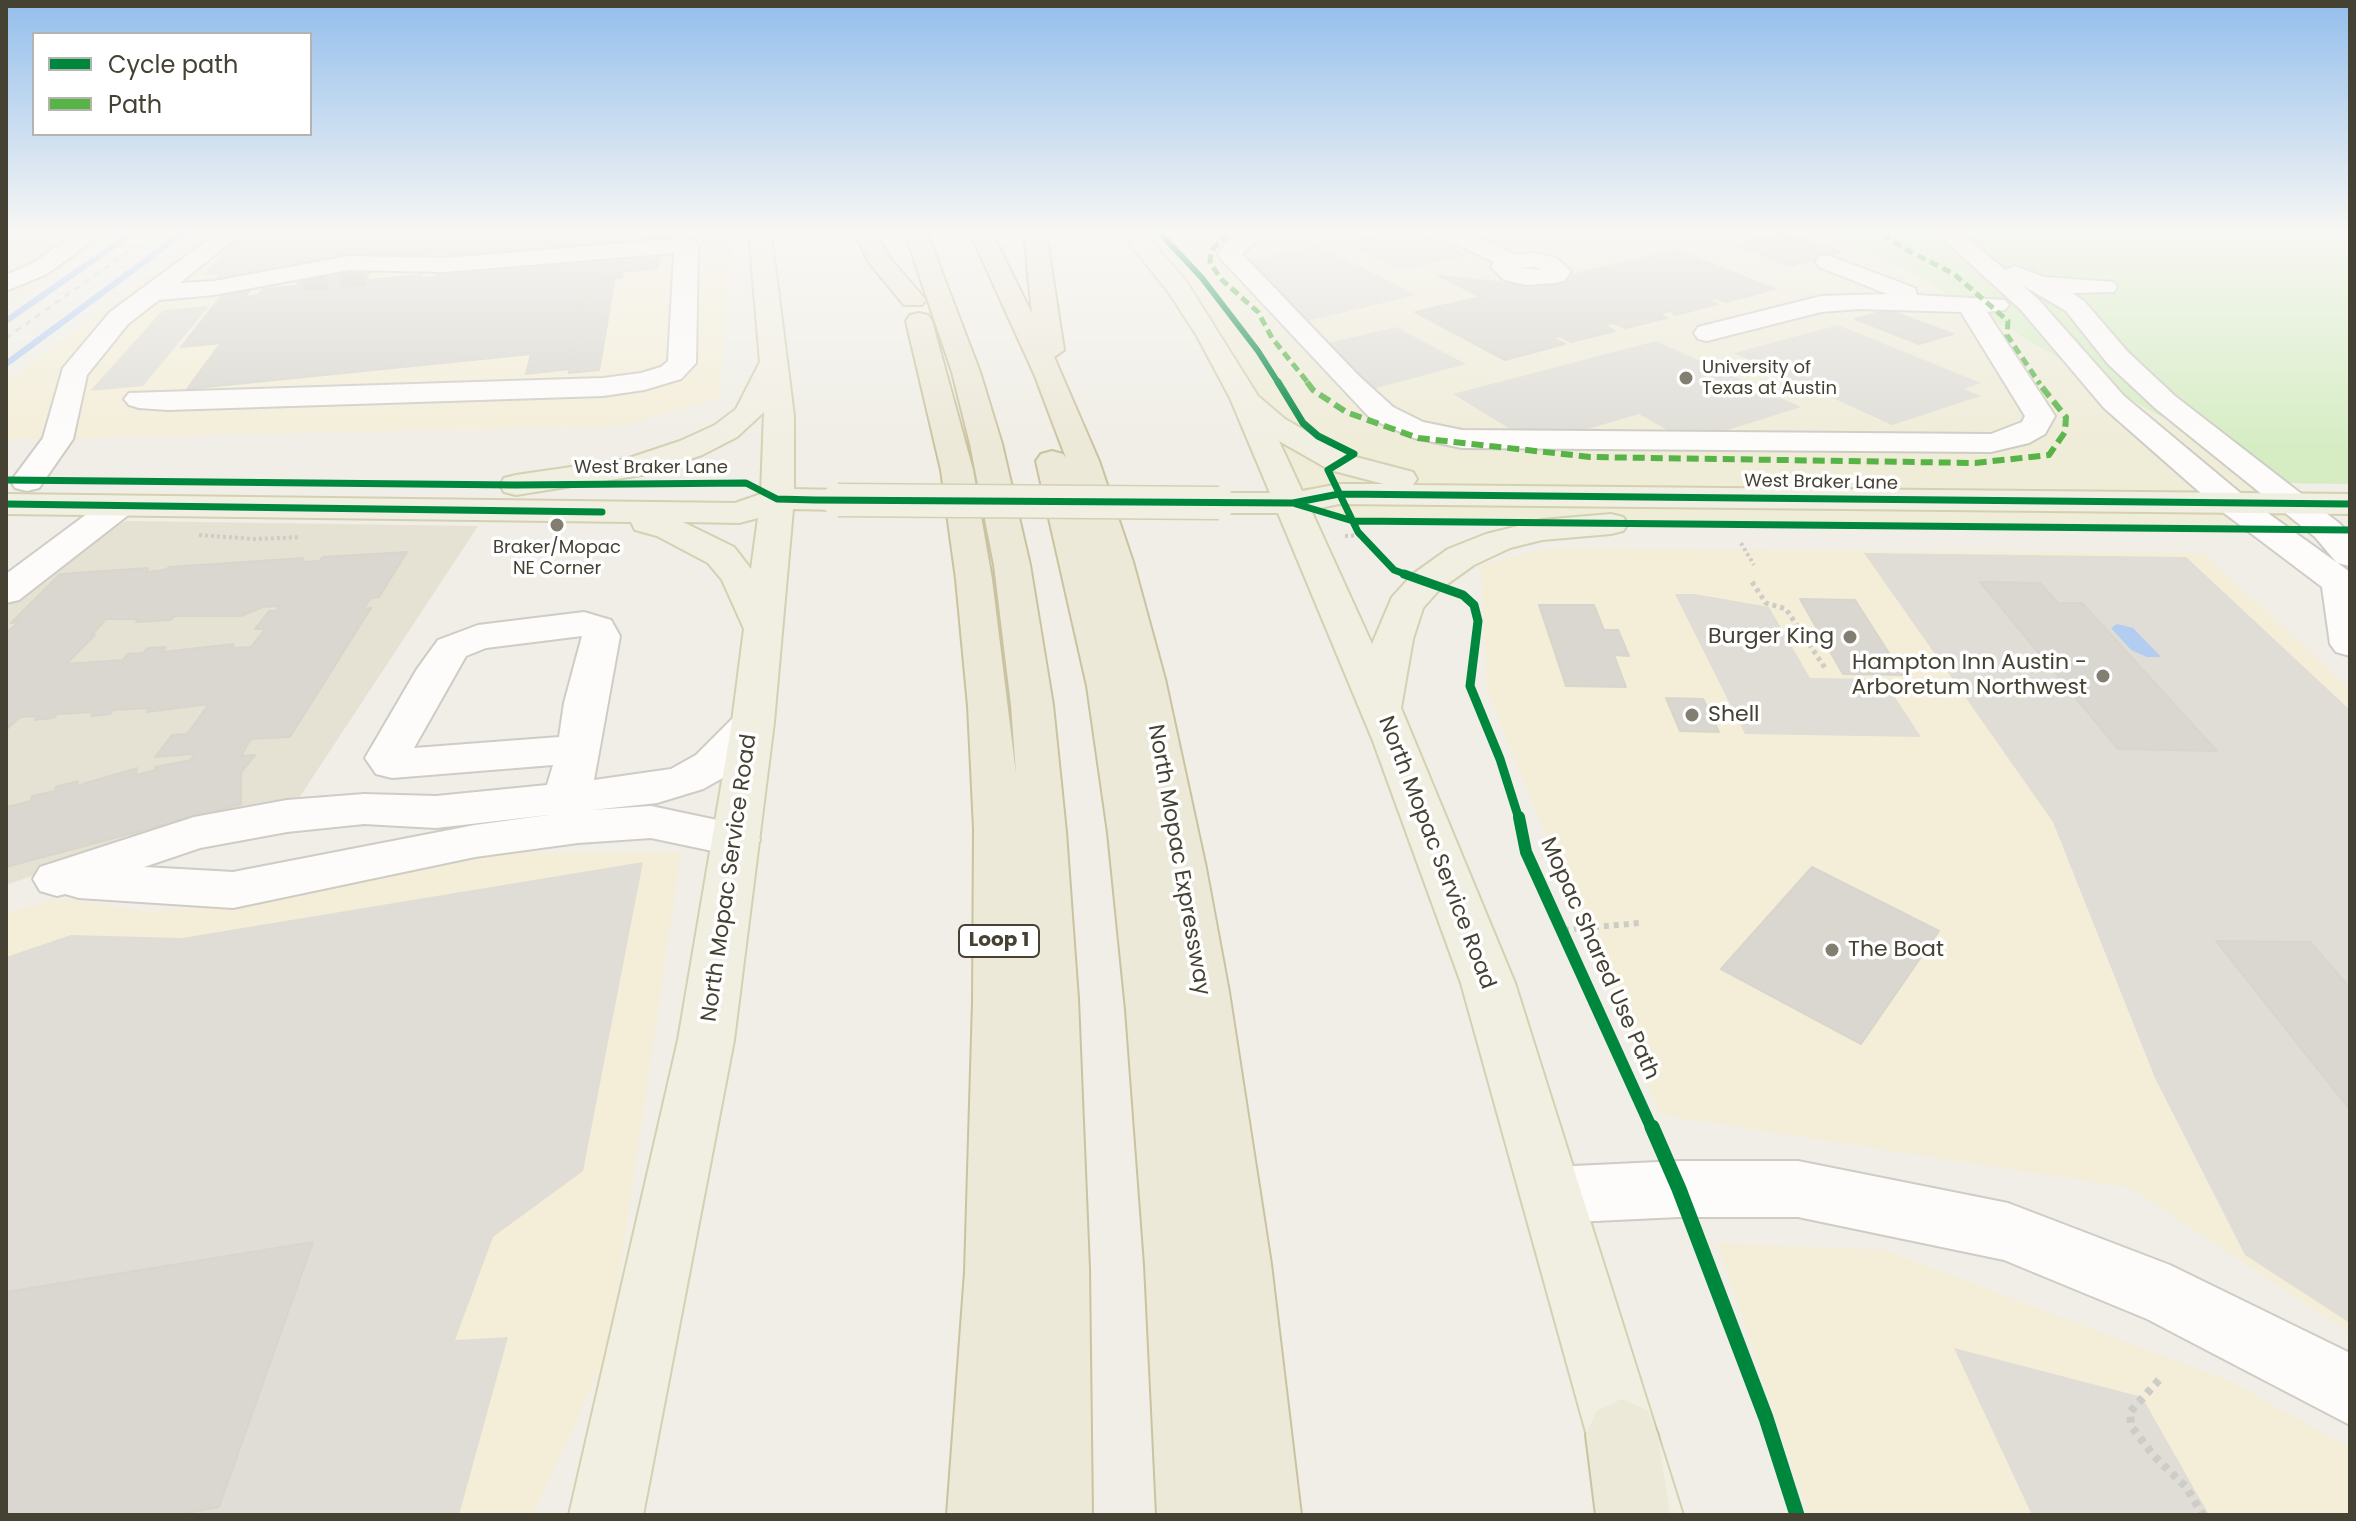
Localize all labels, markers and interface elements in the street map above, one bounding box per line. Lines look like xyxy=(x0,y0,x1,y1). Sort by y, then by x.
legend xyxy=(32,32,312,136)
text: Cycle path xyxy=(108,48,238,81)
text: Path xyxy=(108,88,162,121)
place label: University of Texas at Austin xyxy=(1702,357,1837,400)
marker: University of Texas at Austin xyxy=(1677,369,1695,387)
street label: West Braker Lane xyxy=(574,457,728,479)
street label: West Braker Lane xyxy=(1744,471,1898,495)
marker: Braker/Mopac NE Corner xyxy=(548,516,566,534)
place label: Braker/Mopac NE Corner xyxy=(493,537,621,580)
place label: Burger King xyxy=(1708,624,1834,650)
marker: Burger King xyxy=(1841,628,1859,646)
place label: Hampton Inn Austin - Arboretum Northwest xyxy=(1852,650,2087,702)
marker: Hampton Inn Austin - Arboretum Northwest xyxy=(2094,667,2112,685)
place label: Shell xyxy=(1708,702,1759,728)
marker: Shell xyxy=(1683,706,1701,724)
street label: North Mopac Service Road xyxy=(1372,713,1500,993)
street label: North Mopac Expressway xyxy=(1141,723,1215,997)
street label: North Mopac Service Road xyxy=(697,732,763,1024)
street label: Mopac Shared Use Path xyxy=(1534,834,1664,1084)
road number: Loop 1 xyxy=(959,925,1039,957)
place label: The Boat xyxy=(1848,937,1944,963)
marker: The Boat xyxy=(1823,941,1841,959)

